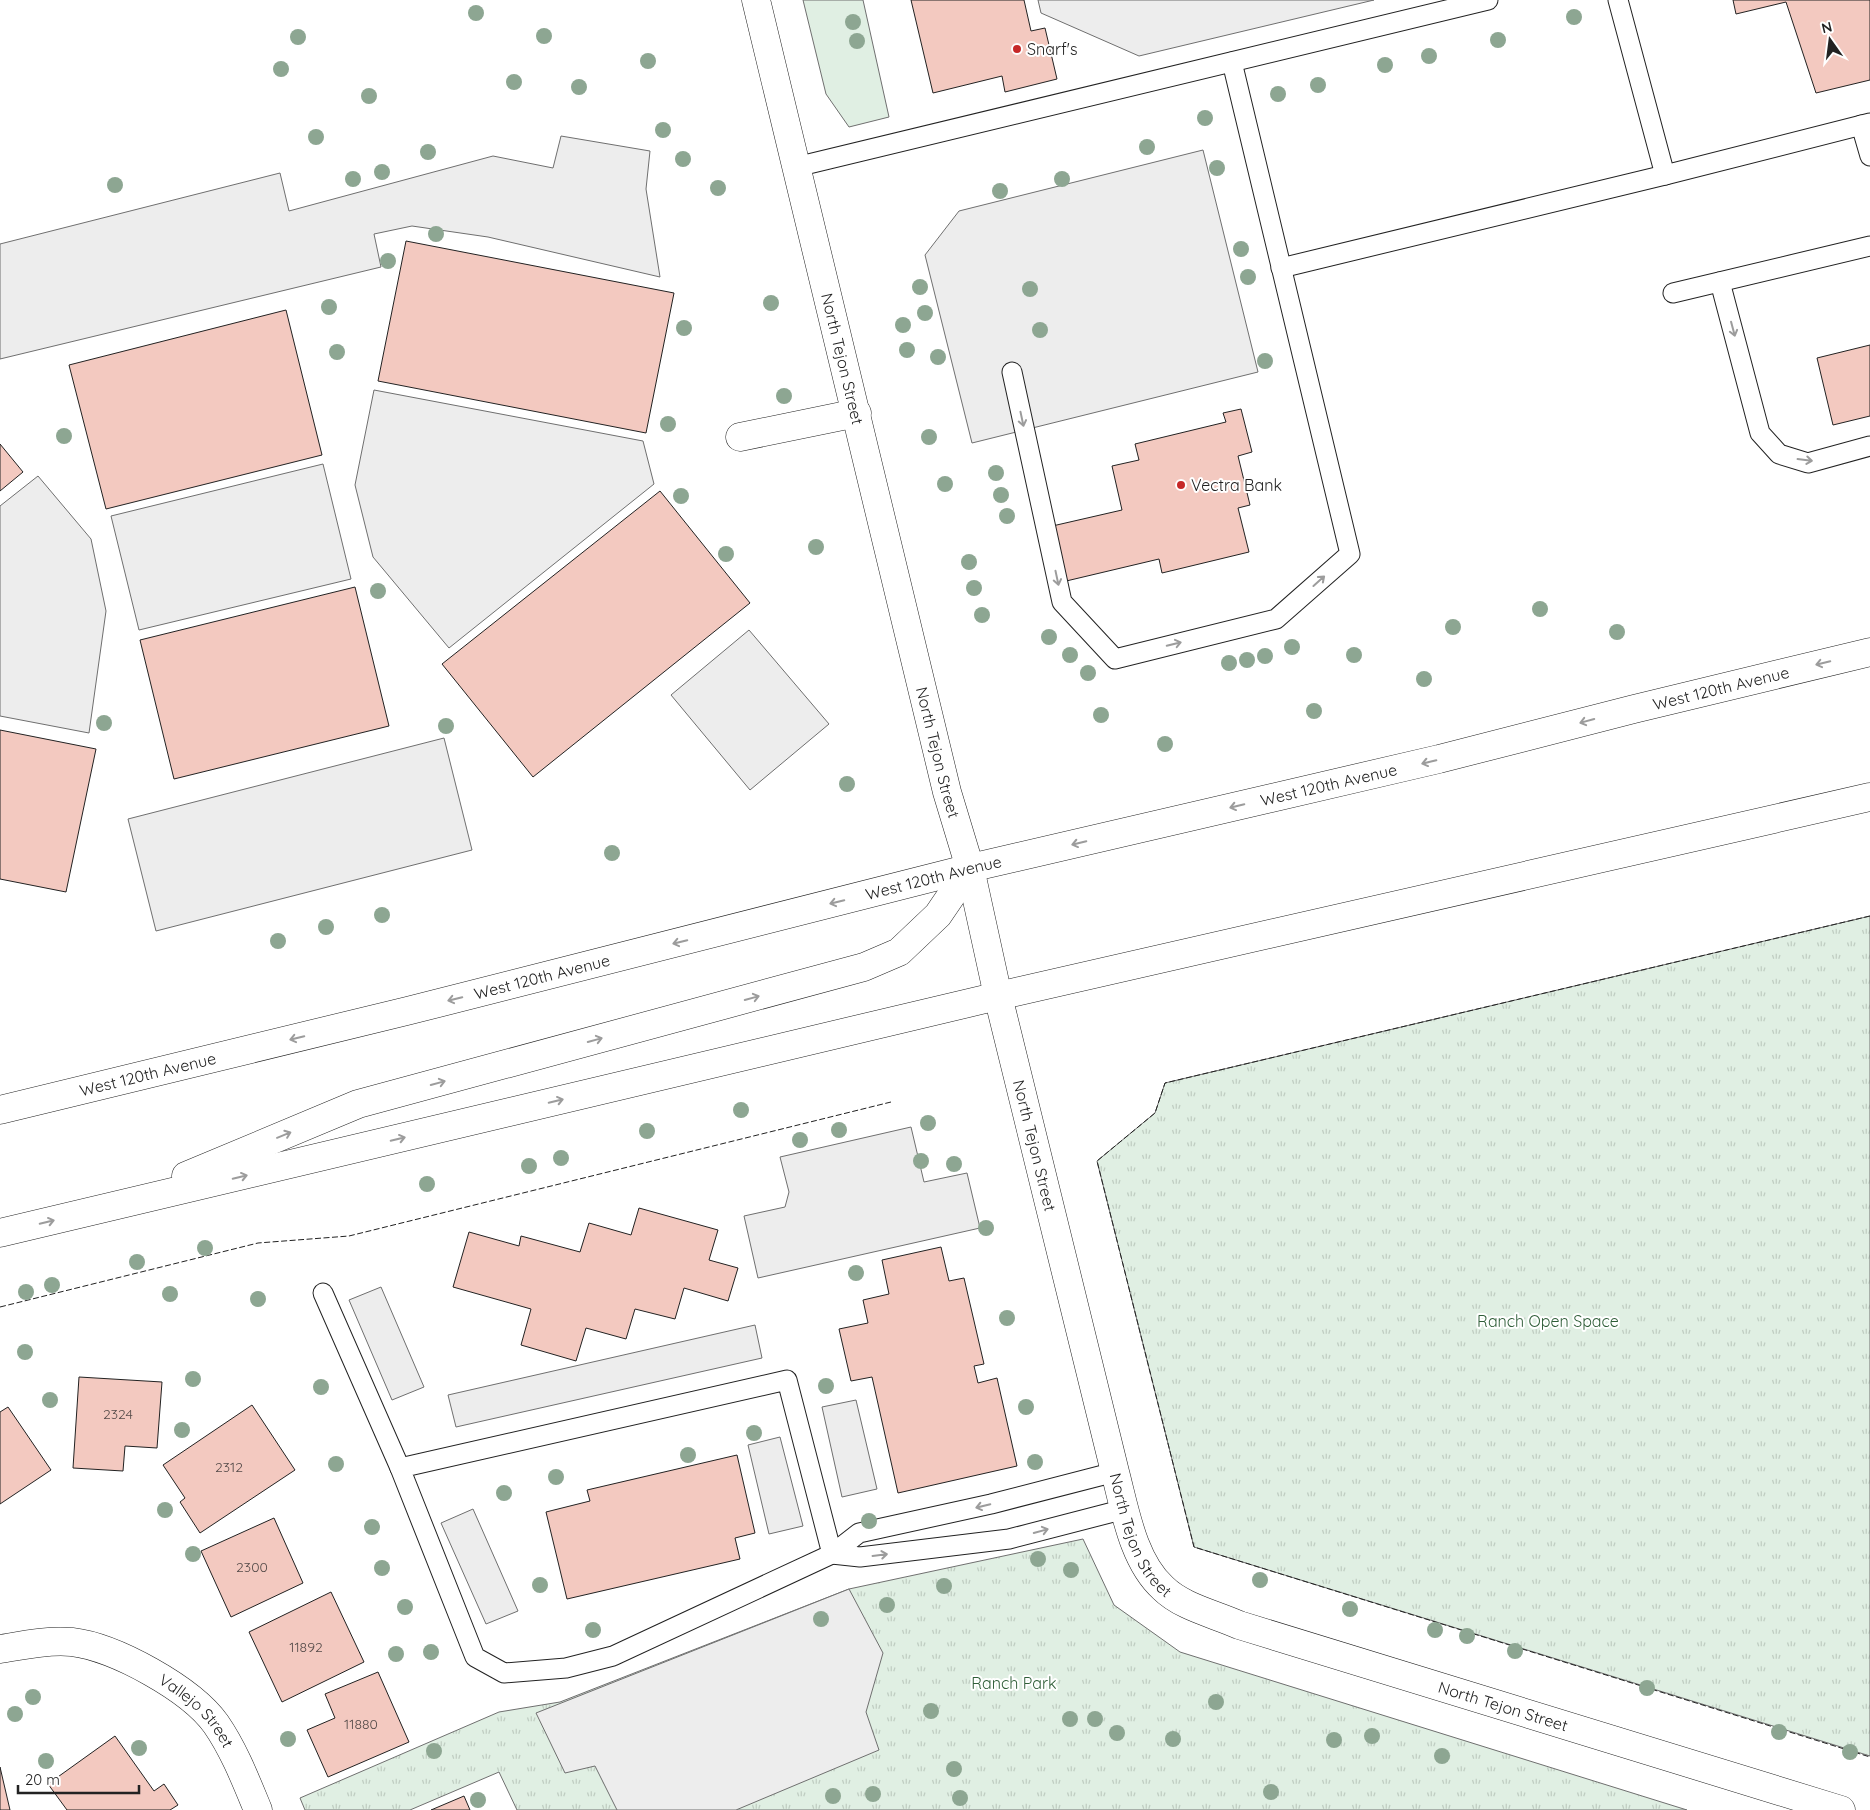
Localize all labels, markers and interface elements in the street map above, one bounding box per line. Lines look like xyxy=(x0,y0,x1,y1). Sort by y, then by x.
north arrow xyxy=(1805,15,1855,65)
text: N xyxy=(1820,17,1834,37)
place label: Snarf's xyxy=(1027,39,1077,59)
marker: Snarf's xyxy=(1011,43,1023,55)
street label: North Tejon Street xyxy=(817,291,868,426)
one-way arrow xyxy=(1729,321,1738,337)
one-way arrow xyxy=(1018,411,1027,427)
one-way arrow xyxy=(1797,456,1813,465)
place label: Vectra Bank xyxy=(1191,475,1282,495)
marker: Vectra Bank xyxy=(1175,479,1187,491)
one-way arrow xyxy=(1053,569,1062,585)
one-way arrow xyxy=(1312,575,1325,587)
one-way arrow xyxy=(1165,639,1181,648)
one-way arrow xyxy=(1815,659,1831,668)
street label: West 120th Avenue xyxy=(1651,662,1791,714)
street label: North Tejon Street xyxy=(912,685,964,820)
one-way arrow xyxy=(1579,717,1595,726)
one-way arrow xyxy=(1422,758,1438,767)
street label: West 120th Avenue xyxy=(1258,759,1399,810)
one-way arrow xyxy=(1230,802,1246,811)
one-way arrow xyxy=(1071,839,1087,848)
street label: West 120th Avenue xyxy=(863,851,1003,904)
one-way arrow xyxy=(830,898,846,907)
one-way arrow xyxy=(672,938,688,947)
street label: West 120th Avenue xyxy=(472,950,612,1004)
one-way arrow xyxy=(743,992,759,1002)
one-way arrow xyxy=(447,995,463,1004)
one-way arrow xyxy=(289,1034,305,1043)
one-way arrow xyxy=(586,1035,602,1044)
street label: West 120th Avenue xyxy=(78,1048,218,1100)
one-way arrow xyxy=(430,1077,446,1087)
street label: North Tejon Street xyxy=(1009,1078,1061,1213)
one-way arrow xyxy=(547,1096,563,1105)
one-way arrow xyxy=(277,1129,292,1138)
one-way arrow xyxy=(389,1134,405,1143)
one-way arrow xyxy=(231,1172,247,1181)
one-way arrow xyxy=(39,1217,55,1226)
park label: Ranch Open Space xyxy=(1477,1311,1619,1331)
house number: 2324 xyxy=(103,1405,133,1423)
house number: 2312 xyxy=(215,1458,243,1476)
street label: North Tejon Street xyxy=(1106,1471,1176,1601)
one-way arrow xyxy=(976,1502,992,1511)
one-way arrow xyxy=(1032,1526,1048,1535)
one-way arrow xyxy=(872,1550,888,1560)
house number: 2300 xyxy=(236,1558,268,1576)
house number: 11892 xyxy=(289,1638,323,1656)
street label: Vallejo Street xyxy=(155,1669,238,1751)
park label: Ranch Park xyxy=(971,1673,1057,1693)
street label: North Tejon Street xyxy=(1436,1677,1570,1735)
house number: 11880 xyxy=(344,1715,378,1733)
scale bar xyxy=(18,1762,139,1794)
text: 20 m xyxy=(25,1770,60,1789)

